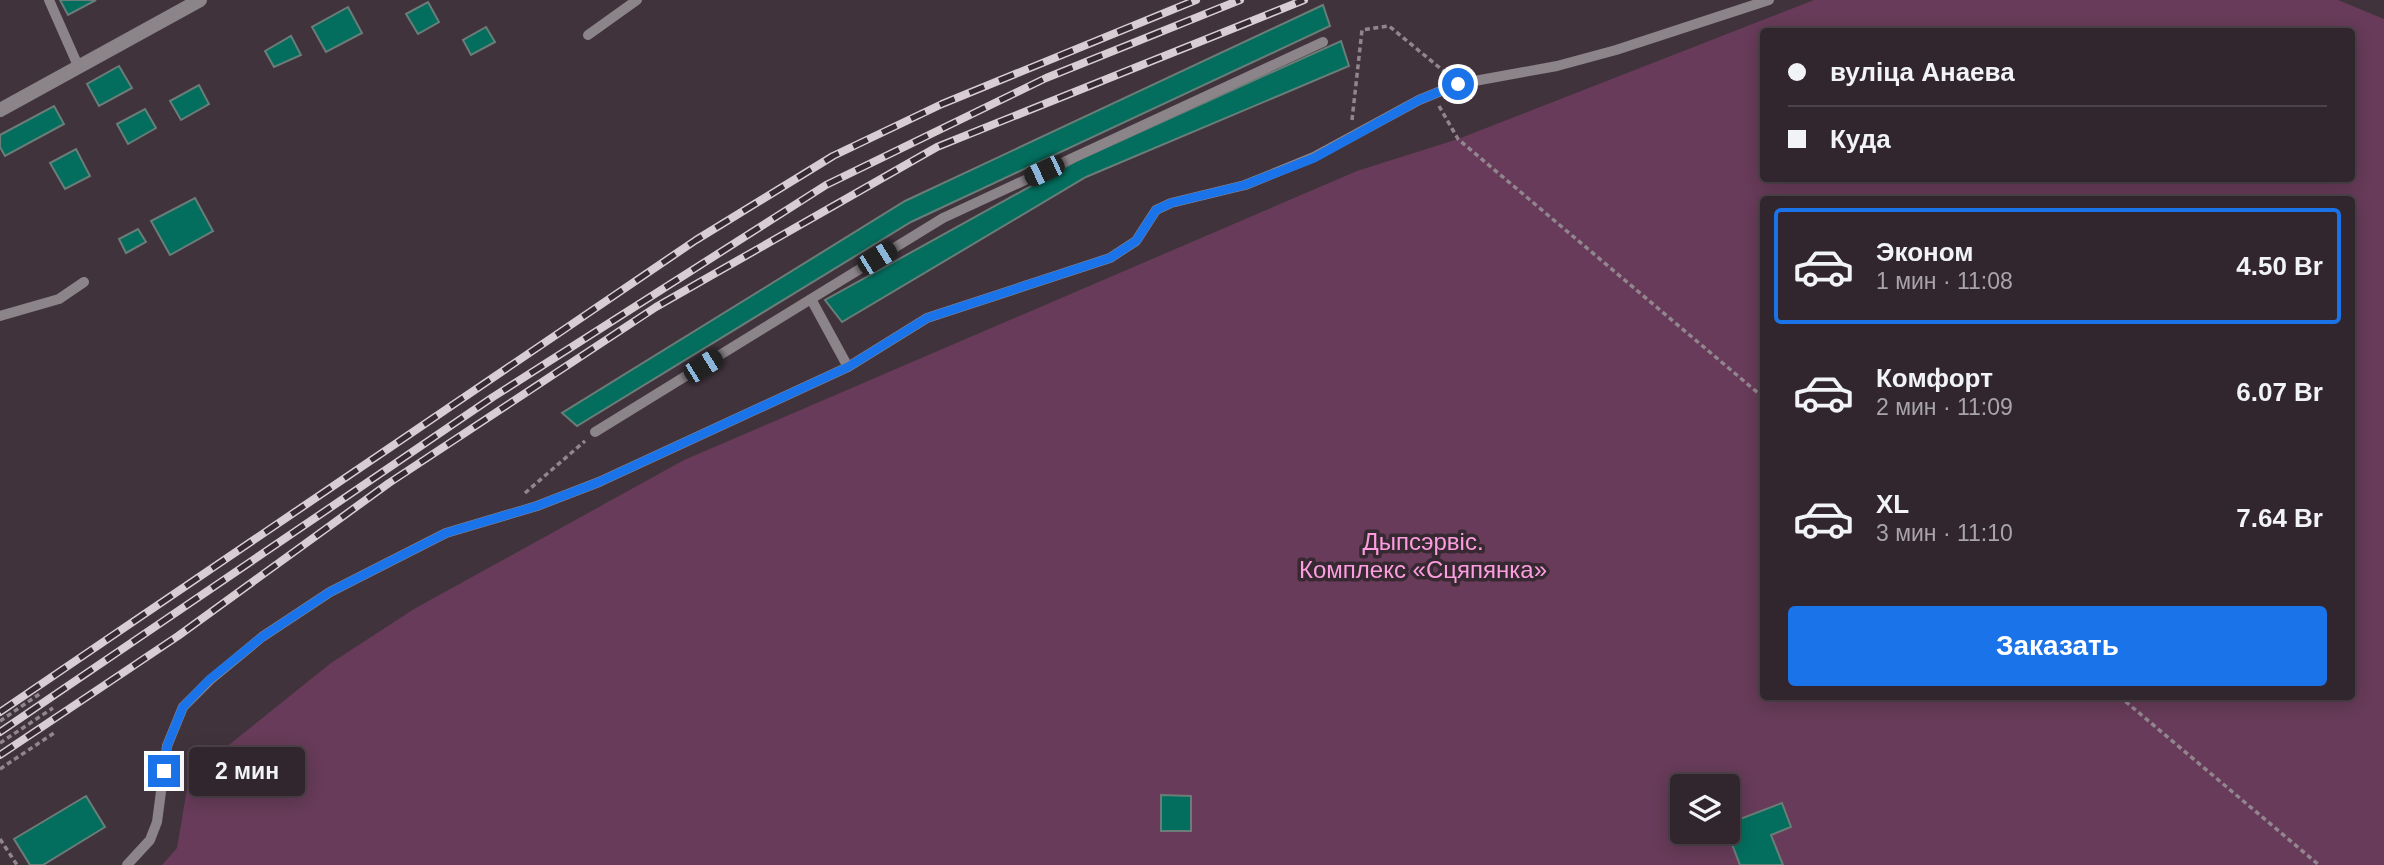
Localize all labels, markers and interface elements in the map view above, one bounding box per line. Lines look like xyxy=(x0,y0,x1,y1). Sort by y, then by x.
text: вуліца Анаева xyxy=(1830,57,2015,87)
route start xyxy=(1442,68,1474,100)
text: Куда xyxy=(1830,124,1891,154)
car xyxy=(1021,153,1068,189)
icon: car xyxy=(1792,235,1855,298)
text: Эконом xyxy=(1876,237,1974,267)
car xyxy=(854,238,901,278)
text: 4.50 Br xyxy=(2236,251,2323,281)
text: 1 мин · 11:08 xyxy=(1876,268,2013,294)
car xyxy=(680,346,727,386)
icon: car xyxy=(1792,361,1855,424)
text: Комфорт xyxy=(1876,363,1993,393)
text: 6.07 Br xyxy=(2236,377,2323,407)
text: 2 мин · 11:09 xyxy=(1876,394,2013,420)
icon: car xyxy=(1792,487,1855,550)
text: XL xyxy=(1876,489,1909,519)
text: 7.64 Br xyxy=(2236,503,2323,533)
text: 3 мин · 11:10 xyxy=(1876,520,2013,546)
park label: Дыпсэрвіс. Комплекс «Сцяпянка» xyxy=(1299,528,1547,583)
button: Заказать xyxy=(1788,606,2327,686)
callout: 2 мин xyxy=(188,746,304,796)
route end xyxy=(148,755,180,787)
text: 2 мин xyxy=(215,758,279,784)
map controls xyxy=(1670,774,1740,844)
button: layers xyxy=(1670,774,1740,844)

